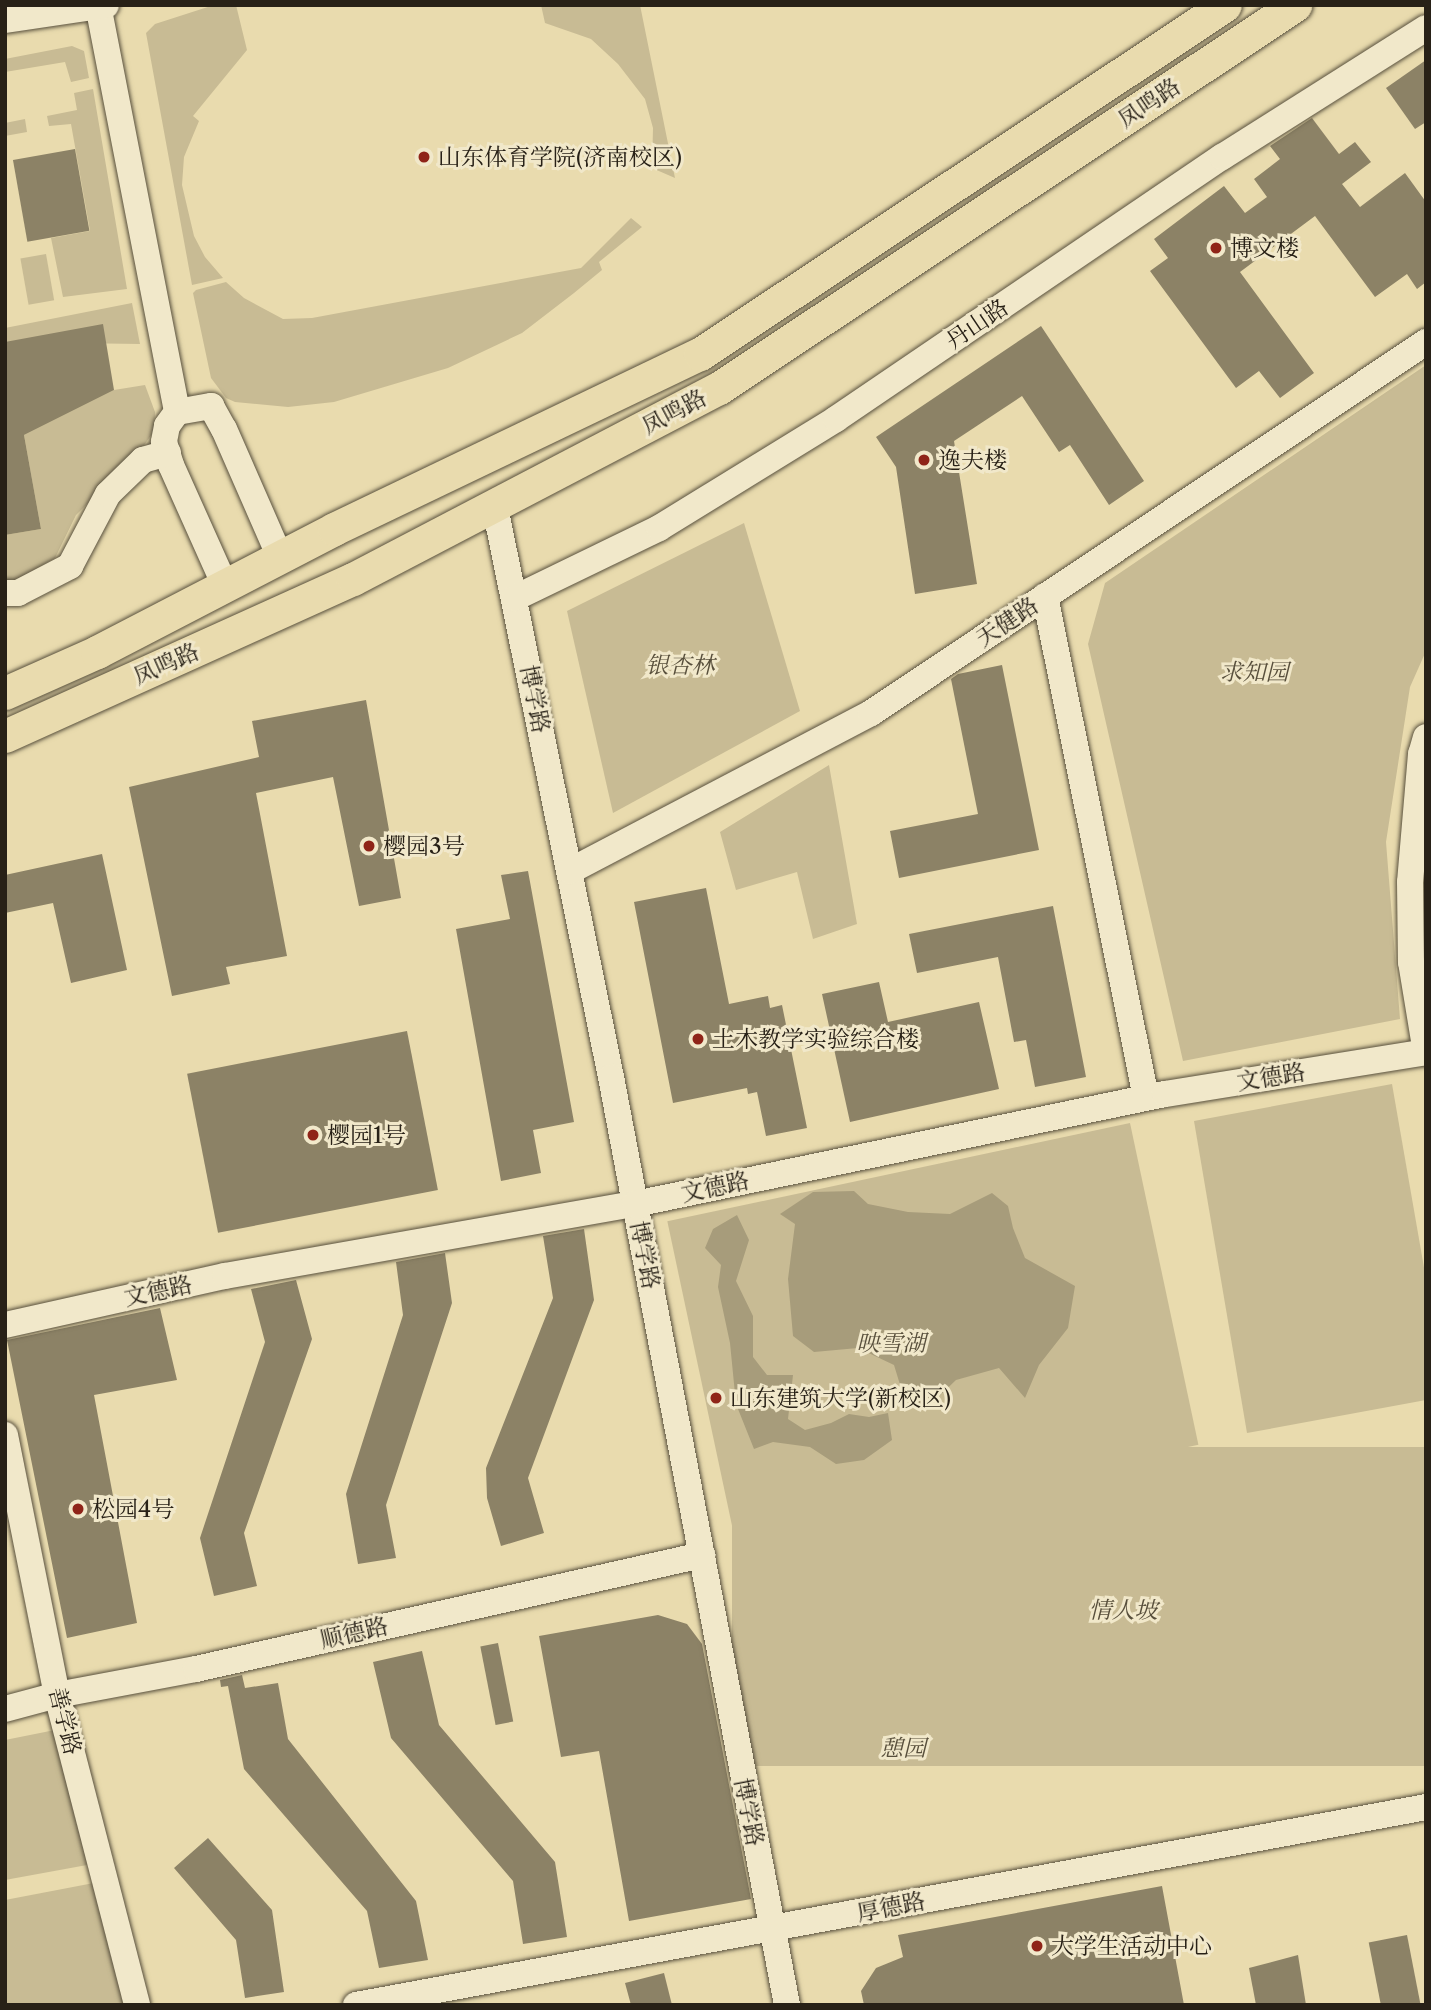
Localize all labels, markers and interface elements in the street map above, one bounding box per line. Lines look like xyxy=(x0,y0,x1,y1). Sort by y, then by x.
street label: 凤鸣路 xyxy=(1113,72,1185,134)
place label: 山东体育学院(济南校区) xyxy=(438,143,682,171)
marker: 山东体育学院(济南校区) xyxy=(416,149,432,165)
place label: 博文楼 xyxy=(1230,234,1299,262)
marker: 博文楼 xyxy=(1208,240,1224,256)
street label: 丹山路 xyxy=(941,293,1013,355)
street label: 凤鸣路 xyxy=(637,384,711,440)
place label: 逸夫楼 xyxy=(938,446,1007,474)
marker: 逸夫楼 xyxy=(916,452,932,468)
street label: 天健路 xyxy=(971,591,1043,653)
street label: 凤鸣路 xyxy=(129,637,203,691)
park label: 银杏林 xyxy=(646,651,714,679)
park label: 求知园 xyxy=(1220,658,1288,686)
street label: 博学路 xyxy=(515,663,555,735)
place label: 樱园3号 xyxy=(383,832,465,860)
marker: 樱园3号 xyxy=(361,838,377,854)
place label: 土木教学实验综合楼 xyxy=(712,1025,919,1053)
marker: 土木教学实验综合楼 xyxy=(690,1031,706,1047)
street label: 文德路 xyxy=(1235,1058,1307,1096)
place label: 樱园1号 xyxy=(327,1121,406,1149)
marker: 樱园1号 xyxy=(305,1127,321,1143)
street label: 文德路 xyxy=(678,1166,752,1208)
street label: 博学路 xyxy=(625,1219,665,1291)
street label: 文德路 xyxy=(121,1270,195,1312)
park label: 映雪湖 xyxy=(857,1329,925,1357)
place label: 山东建筑大学(新校区) xyxy=(730,1384,951,1412)
marker: 山东建筑大学(新校区) xyxy=(708,1390,724,1406)
place label: 松园4号 xyxy=(92,1495,174,1523)
marker: 松园4号 xyxy=(70,1501,86,1517)
park label: 情人坡 xyxy=(1089,1596,1157,1624)
street label: 顺德路 xyxy=(317,1612,391,1654)
street label: 善学路 xyxy=(43,1684,87,1758)
park label: 憩园 xyxy=(880,1734,926,1762)
street label: 博学路 xyxy=(729,1776,769,1848)
street label: 厚德路 xyxy=(855,1887,927,1927)
place label: 大学生活动中心 xyxy=(1051,1932,1212,1960)
marker: 大学生活动中心 xyxy=(1029,1938,1045,1954)

